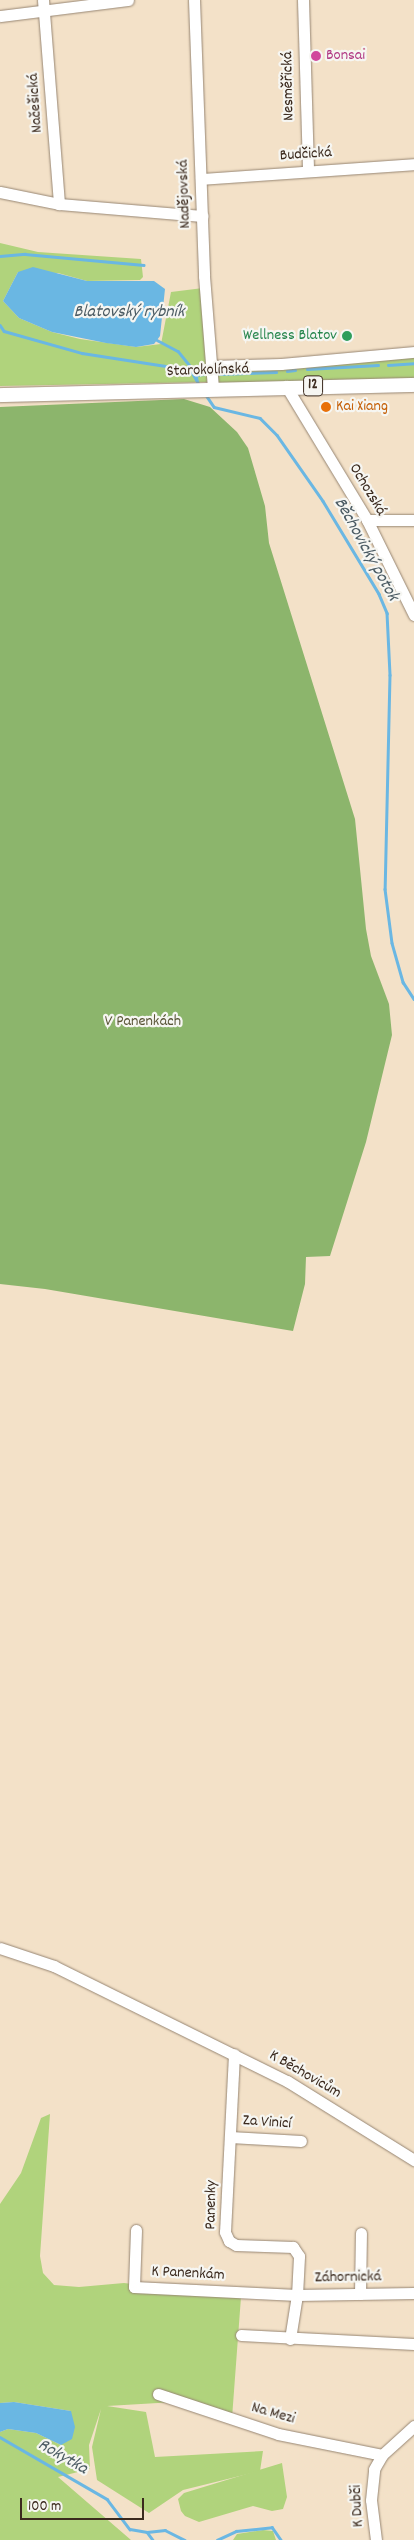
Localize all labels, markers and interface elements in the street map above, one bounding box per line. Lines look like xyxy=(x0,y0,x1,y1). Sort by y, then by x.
place label: Bonsai xyxy=(326,46,365,66)
marker: Bonsai xyxy=(310,50,322,62)
street label: Nesměřická xyxy=(279,51,299,121)
street label: Načešická xyxy=(24,73,48,133)
street label: Budčická xyxy=(279,144,333,166)
street label: Nadějovská xyxy=(174,159,196,229)
water label: Blatovský rybník xyxy=(74,302,184,324)
place label: Wellness Blatov xyxy=(243,326,337,346)
marker: Wellness Blatov xyxy=(341,330,353,342)
street label: Starokolínská xyxy=(166,360,250,382)
road number: 12 xyxy=(303,374,323,398)
place label: Kai Xiang xyxy=(336,397,388,417)
marker: Kai Xiang xyxy=(320,401,332,413)
street label: Ochozská xyxy=(344,460,390,520)
water label: Běchovický potok xyxy=(328,494,402,606)
park label: V Panenkách xyxy=(105,1012,181,1032)
street label: K Běchovicům xyxy=(265,2047,345,2103)
street label: Za Vinicí xyxy=(242,2112,292,2134)
street label: Panenky xyxy=(202,2180,222,2230)
street label: K Panenkám xyxy=(151,2262,225,2286)
street label: Záhornická xyxy=(314,2268,382,2288)
street label: Na Mezi xyxy=(249,2399,297,2429)
water label: Rokytka xyxy=(33,2435,91,2481)
street label: K Dubči xyxy=(347,2484,369,2528)
scale bar xyxy=(22,2488,146,2520)
text: 100 m xyxy=(28,2496,61,2518)

